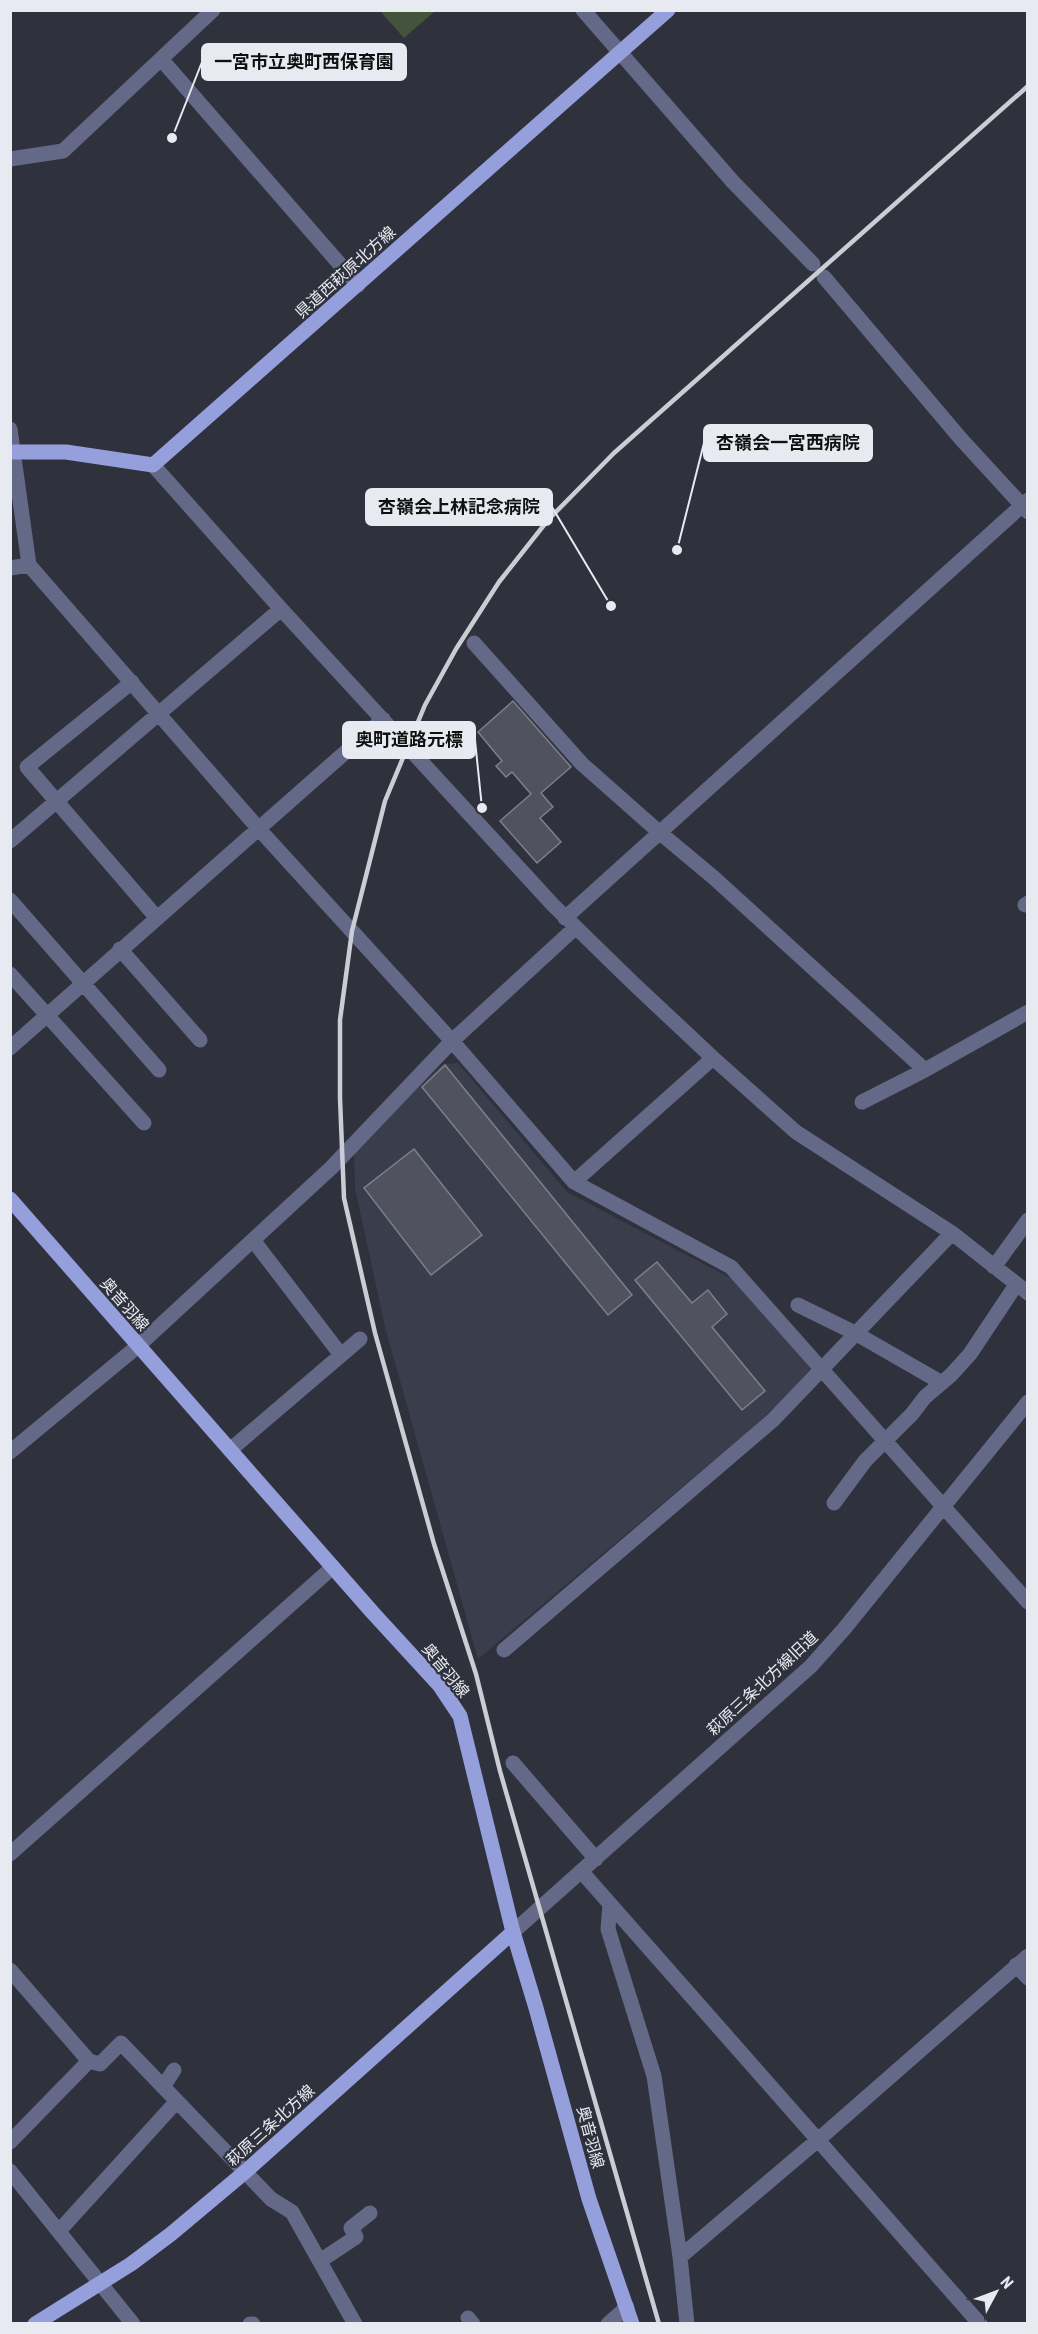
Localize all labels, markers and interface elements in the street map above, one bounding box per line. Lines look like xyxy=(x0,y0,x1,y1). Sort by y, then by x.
callout: 一宮市立奥町西保育園 xyxy=(202,44,406,80)
text: 一宮市立奥町西保育園 xyxy=(214,51,394,72)
street label: 県道西萩原北方線 xyxy=(291,222,399,322)
callout: 杏嶺会一宮西病院 xyxy=(704,425,872,461)
text: 杏嶺会一宮西病院 xyxy=(716,432,860,453)
callout: 杏嶺会上林記念病院 xyxy=(366,489,552,525)
text: 杏嶺会上林記念病院 xyxy=(378,496,540,517)
callout: 奥町道路元標 xyxy=(343,722,475,758)
text: 奥町道路元標 xyxy=(355,729,463,750)
street label: 奥音羽線 xyxy=(96,1274,153,1335)
street label: 萩原三条北方線旧道 xyxy=(703,1627,821,1739)
street label: 奥音羽線 xyxy=(418,1639,473,1701)
street label: 萩原三条北方線 xyxy=(222,2081,318,2170)
street label: 奥音羽線 xyxy=(573,2104,608,2171)
north arrow xyxy=(966,2262,1026,2322)
text: N xyxy=(997,2273,1017,2292)

